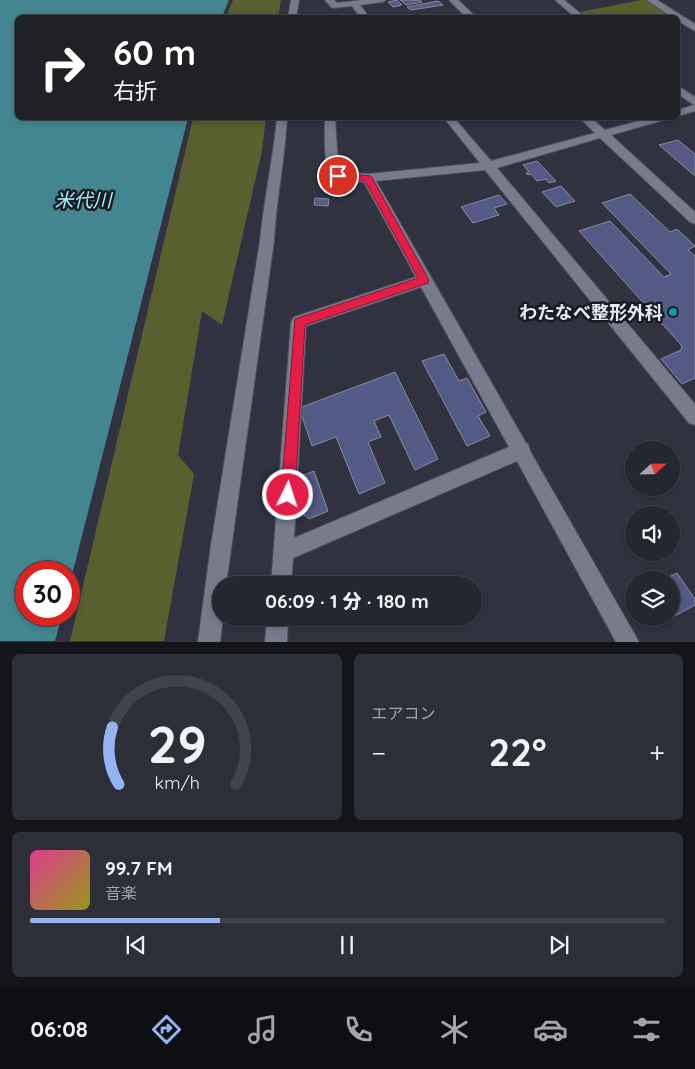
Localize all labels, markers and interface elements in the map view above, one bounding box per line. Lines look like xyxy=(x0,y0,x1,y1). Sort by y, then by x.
text: 60 m xyxy=(113,30,196,74)
icon: right xyxy=(30,35,95,100)
text: 右折 xyxy=(113,77,157,105)
pin xyxy=(317,155,359,197)
icon: arrive xyxy=(324,162,352,190)
water label: 米代川 xyxy=(54,188,113,212)
place label: わたなべ整形外科 xyxy=(519,301,663,324)
marker: わたなべ整形外科 xyxy=(667,306,679,318)
north arrow xyxy=(625,441,680,496)
map controls xyxy=(625,441,680,626)
position arrow xyxy=(261,468,313,520)
button: sound xyxy=(625,506,680,561)
speed limit sign: 30 xyxy=(15,561,80,626)
button: layers xyxy=(625,571,680,626)
text: 06:09 · 1 分 · 180 m xyxy=(265,589,429,613)
text: エアコン xyxy=(372,703,436,723)
text: 29 xyxy=(147,711,206,776)
text: 22° xyxy=(489,728,547,776)
text: − xyxy=(372,735,386,770)
text: + xyxy=(649,735,665,770)
text: km/h xyxy=(154,771,199,793)
text: 99.7 FM xyxy=(105,856,173,880)
text: 音楽 xyxy=(105,883,137,903)
icon: previous xyxy=(122,931,150,959)
icon: pause xyxy=(333,931,361,959)
icon: next xyxy=(545,931,573,959)
icon: directions xyxy=(149,1012,184,1047)
icon: music xyxy=(245,1012,280,1047)
icon: phone xyxy=(341,1012,376,1047)
icon: climate xyxy=(437,1012,472,1047)
icon: car xyxy=(533,1012,568,1047)
icon: filters xyxy=(629,1012,664,1047)
text: 06:08 xyxy=(31,1015,88,1043)

